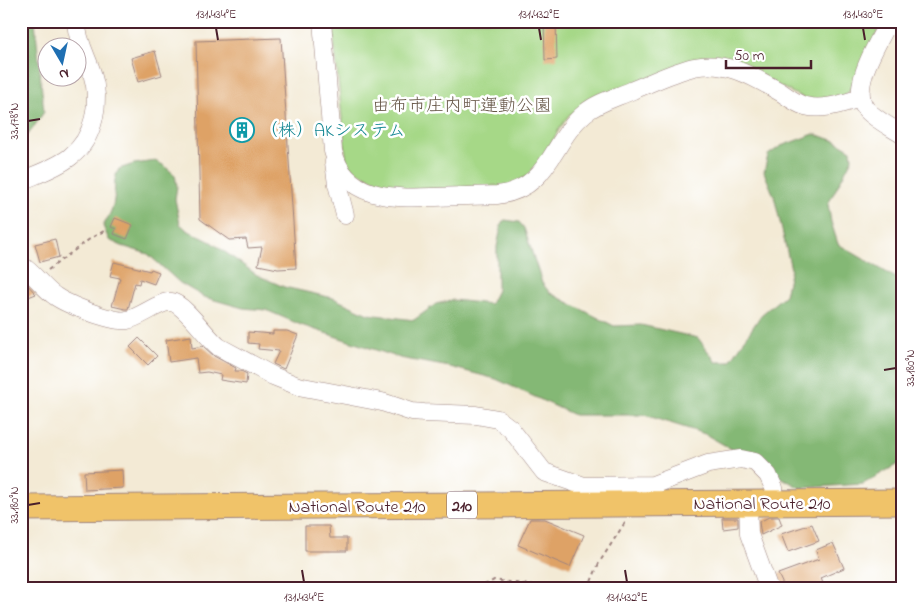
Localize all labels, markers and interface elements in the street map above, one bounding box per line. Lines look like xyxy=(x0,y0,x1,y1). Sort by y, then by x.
text: 131.434°E xyxy=(196,6,236,24)
text: 131.432°E xyxy=(518,6,560,24)
text: 131.430°E xyxy=(843,6,883,24)
north arrow xyxy=(38,38,88,88)
scale bar xyxy=(726,38,812,70)
text: 50 m xyxy=(734,45,765,67)
text: N xyxy=(57,62,70,84)
park label: 由布市庄内町運動公園 xyxy=(372,94,552,120)
text: 33.178°N xyxy=(6,103,24,139)
building icon: （株）AKシステム xyxy=(229,117,255,143)
place label: （株）AKシステム xyxy=(260,119,405,145)
text: 33.180°N xyxy=(902,349,920,387)
text: 33.180°N xyxy=(6,486,24,524)
road number: 210 xyxy=(447,492,477,518)
street label: National Route 210 xyxy=(693,492,831,518)
street label: National Route 210 xyxy=(288,495,426,521)
text: 131.434°E xyxy=(284,589,324,607)
text: 131.432°E xyxy=(606,589,648,607)

